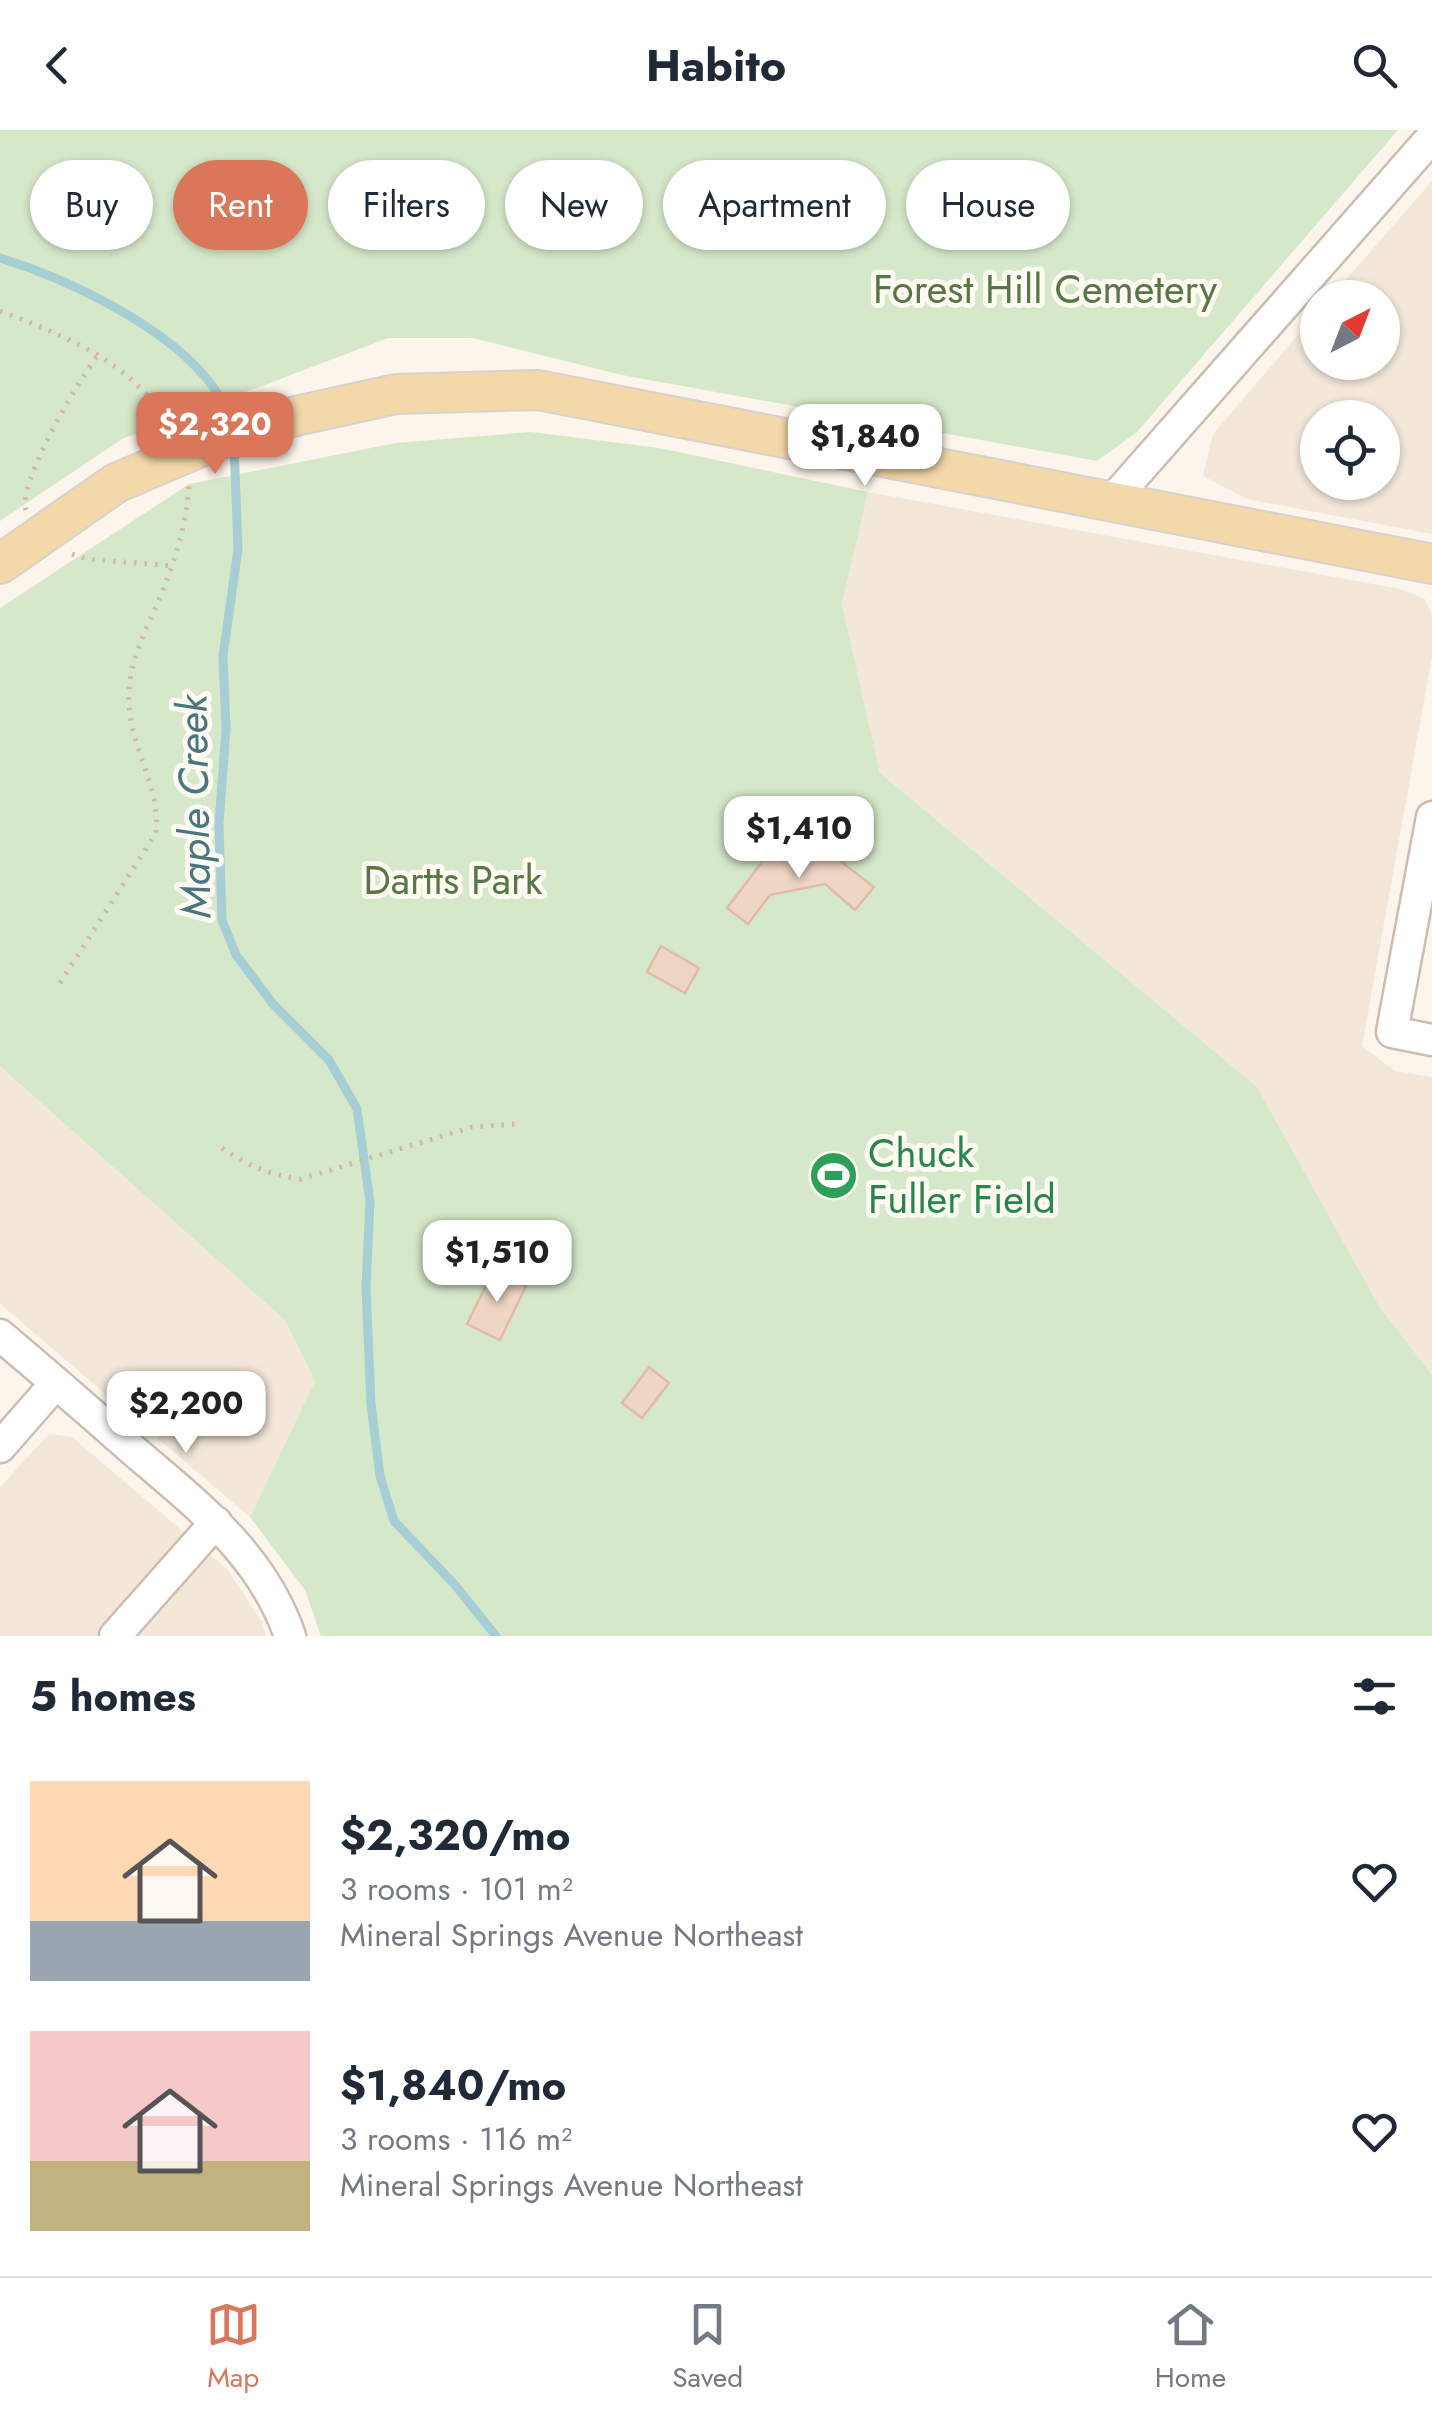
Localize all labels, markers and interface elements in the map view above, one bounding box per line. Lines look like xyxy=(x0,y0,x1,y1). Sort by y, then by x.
text: Habito xyxy=(646,33,786,98)
icon: back xyxy=(30,38,85,93)
icon: search xyxy=(1347,38,1402,93)
chip: Buy xyxy=(30,160,153,250)
chip: Rent xyxy=(173,160,308,250)
chip: Filters xyxy=(328,160,485,250)
chip: New xyxy=(505,160,643,250)
chip: Apartment xyxy=(663,160,886,250)
chip: House xyxy=(906,160,1070,250)
park label: Forest Hill Cemetery xyxy=(873,260,1217,318)
north arrow xyxy=(1300,280,1400,380)
map controls xyxy=(1300,280,1400,500)
pin: $2,320 xyxy=(134,392,296,477)
button: locate xyxy=(1300,400,1400,500)
text: $2,320 xyxy=(158,401,272,447)
pin: $1,840 xyxy=(784,404,946,489)
text: $1,840 xyxy=(810,413,920,459)
water label: Maple Creek xyxy=(162,693,226,919)
pin: $1,410 xyxy=(718,796,880,881)
text: $1,410 xyxy=(746,805,852,851)
park label: Dartts Park xyxy=(364,851,543,909)
place label: Chuck Fuller Field xyxy=(868,1124,1056,1228)
sports icon: Chuck Fuller Field xyxy=(807,1150,859,1202)
pin: $1,510 xyxy=(416,1220,578,1305)
text: $1,510 xyxy=(445,1229,549,1275)
pin: $2,200 xyxy=(105,1371,267,1456)
text: $2,200 xyxy=(129,1380,243,1426)
text: 5 homes xyxy=(30,1666,196,1727)
icon: filters xyxy=(1347,1669,1402,1724)
text: $2,320/mo xyxy=(340,1805,571,1866)
icon: home xyxy=(110,1821,230,1941)
icon: heart xyxy=(1347,1854,1402,1909)
text: 3 rooms · 101 m² xyxy=(340,1866,573,1912)
text: Mineral Springs Avenue Northeast xyxy=(340,1912,803,1958)
text: $1,840/mo xyxy=(340,2055,566,2116)
icon: home xyxy=(110,2071,230,2191)
icon: heart xyxy=(1347,2104,1402,2159)
text: 3 rooms · 116 m² xyxy=(340,2116,572,2162)
text: Mineral Springs Avenue Northeast xyxy=(340,2162,803,2208)
tab: Map xyxy=(206,2297,261,2398)
tab: Saved xyxy=(672,2297,743,2398)
tab: Home xyxy=(1155,2297,1226,2398)

